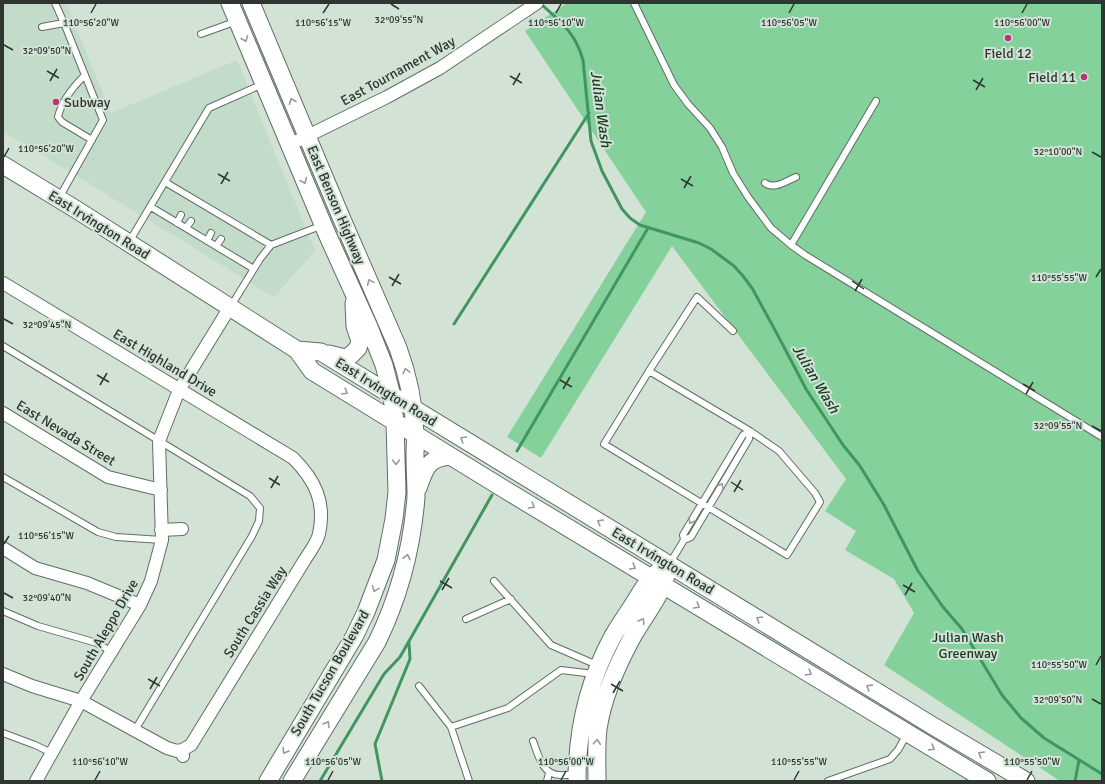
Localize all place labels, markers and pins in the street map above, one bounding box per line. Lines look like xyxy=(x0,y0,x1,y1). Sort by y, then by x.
marker: Field 12 xyxy=(1003,33,1013,43)
place label: Field 12 xyxy=(984,45,1032,62)
place label: Field 11 xyxy=(1028,69,1076,86)
marker: Field 11 xyxy=(1079,72,1089,82)
place label: Subway xyxy=(64,94,111,111)
marker: Subway xyxy=(51,97,61,107)

